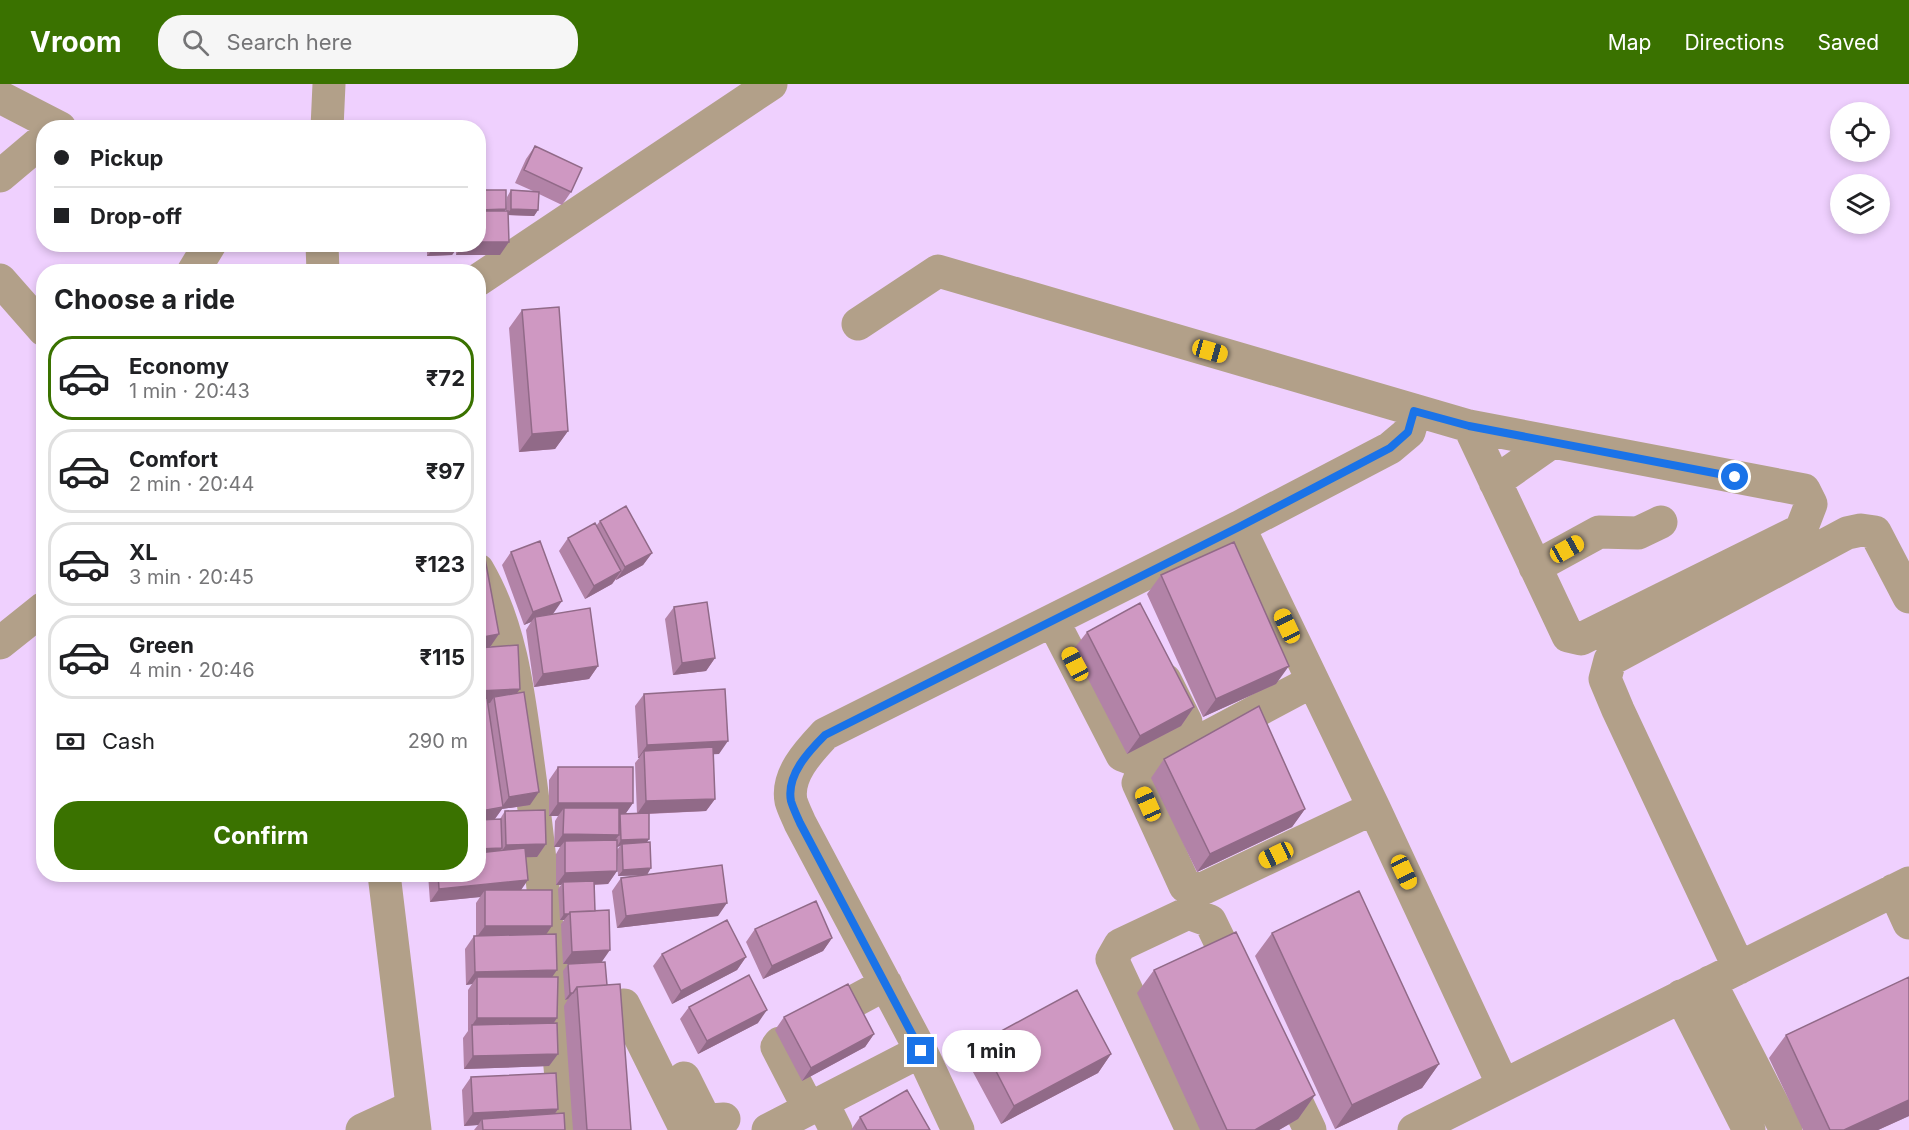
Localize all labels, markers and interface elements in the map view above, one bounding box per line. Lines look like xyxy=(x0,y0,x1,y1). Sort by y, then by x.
search box xyxy=(158,15,578,69)
text: Vroom xyxy=(30,25,122,59)
icon: search xyxy=(179,26,212,59)
text: Search here xyxy=(227,29,352,55)
text: Map xyxy=(1608,30,1651,55)
text: Directions xyxy=(1684,30,1785,55)
text: Saved xyxy=(1818,30,1879,55)
map controls xyxy=(1830,102,1890,234)
button: locate xyxy=(1830,102,1890,162)
text: Pickup xyxy=(90,145,164,171)
button: layers xyxy=(1830,174,1890,234)
text: Drop-off xyxy=(90,203,182,229)
text: Choose a ride xyxy=(54,283,235,316)
car xyxy=(1190,337,1230,365)
icon: car xyxy=(57,351,111,405)
text: Economy xyxy=(129,353,229,379)
text: ₹72 xyxy=(426,365,465,391)
text: 1 min · 20:43 xyxy=(129,379,250,403)
icon: car xyxy=(57,444,111,498)
text: Comfort xyxy=(129,446,218,472)
text: ₹97 xyxy=(426,458,465,484)
route start xyxy=(1721,463,1748,490)
text: 2 min · 20:44 xyxy=(129,472,254,496)
car xyxy=(1547,532,1587,566)
icon: car xyxy=(57,537,111,591)
text: XL xyxy=(129,539,158,565)
text: ₹123 xyxy=(415,551,465,577)
text: 3 min · 20:45 xyxy=(129,565,254,589)
car xyxy=(1271,606,1303,646)
icon: car xyxy=(57,630,111,684)
text: Green xyxy=(129,632,194,658)
text: ₹115 xyxy=(419,644,465,670)
car xyxy=(1059,644,1091,684)
text: 4 min · 20:46 xyxy=(129,658,255,682)
icon: cash xyxy=(54,725,87,758)
text: Cash xyxy=(102,728,155,754)
text: 290 m xyxy=(408,729,468,753)
car xyxy=(1132,784,1164,824)
button: Confirm xyxy=(54,801,468,870)
car xyxy=(1256,839,1296,871)
car xyxy=(1388,852,1420,892)
callout: 1 min xyxy=(942,1030,1041,1072)
route end xyxy=(907,1037,934,1064)
text: 1 min xyxy=(967,1039,1016,1063)

